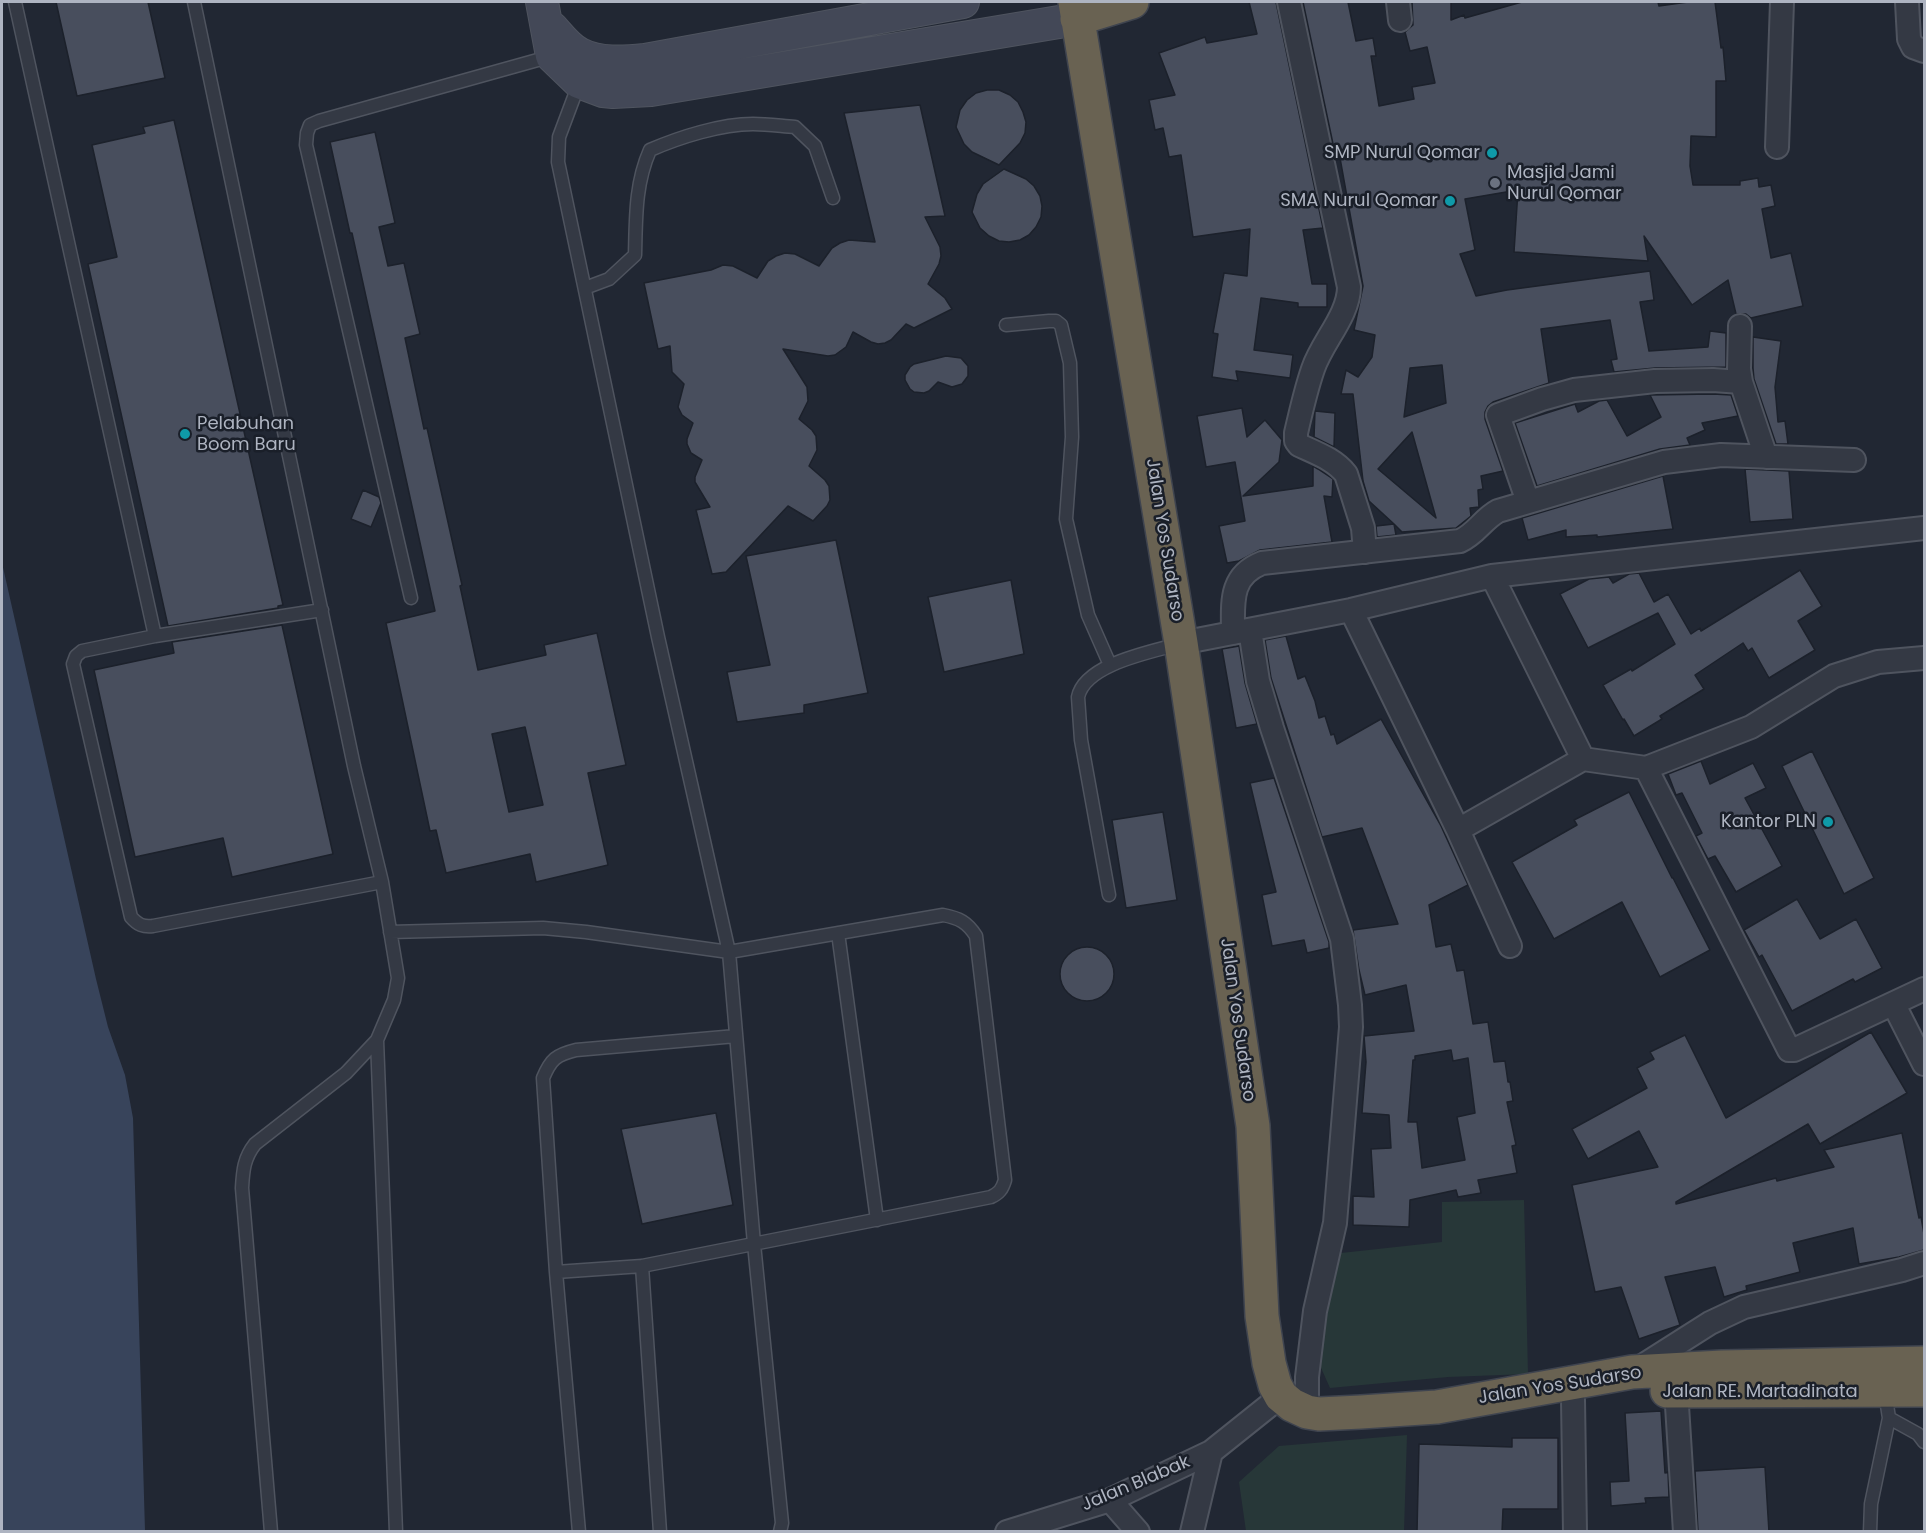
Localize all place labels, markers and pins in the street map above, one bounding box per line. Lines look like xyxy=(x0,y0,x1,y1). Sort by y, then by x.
place label: SMP Nurul Qomar xyxy=(1324,142,1480,164)
marker: SMP Nurul Qomar xyxy=(1485,146,1499,160)
place label: Masjid Jami Nurul Qomar xyxy=(1507,162,1622,204)
marker: Masjid Jami Nurul Qomar xyxy=(1488,176,1502,190)
place label: SMA Nurul Qomar xyxy=(1280,190,1438,212)
marker: SMA Nurul Qomar xyxy=(1443,194,1457,208)
place label: Pelabuhan Boom Baru xyxy=(197,413,296,456)
marker: Pelabuhan Boom Baru xyxy=(178,427,192,441)
place label: Kantor PLN xyxy=(1721,811,1816,833)
marker: Kantor PLN xyxy=(1821,815,1835,829)

